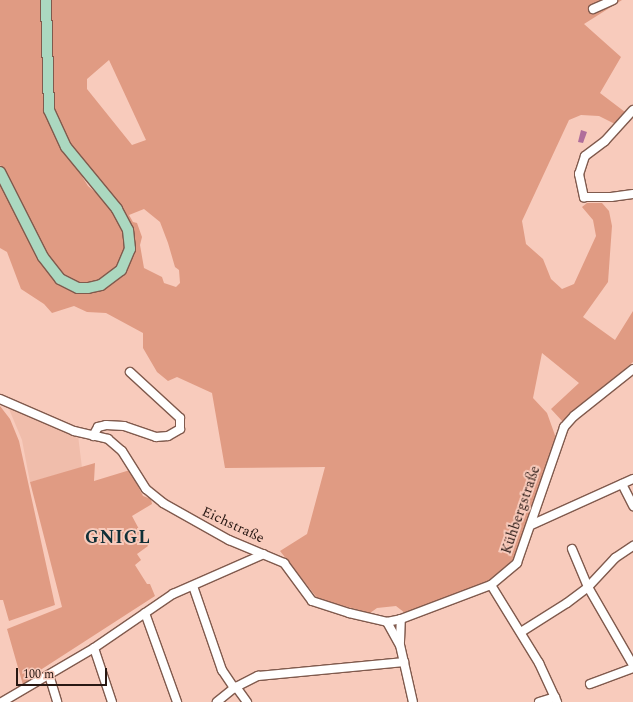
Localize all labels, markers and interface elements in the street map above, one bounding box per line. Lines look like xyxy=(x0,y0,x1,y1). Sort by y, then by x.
street label: Kühbergstraße xyxy=(498,464,544,556)
street label: Eichstraße xyxy=(199,503,267,547)
district label: GNIGL xyxy=(85,527,151,549)
scale bar xyxy=(18,660,109,686)
text: 100 m xyxy=(23,665,54,684)

